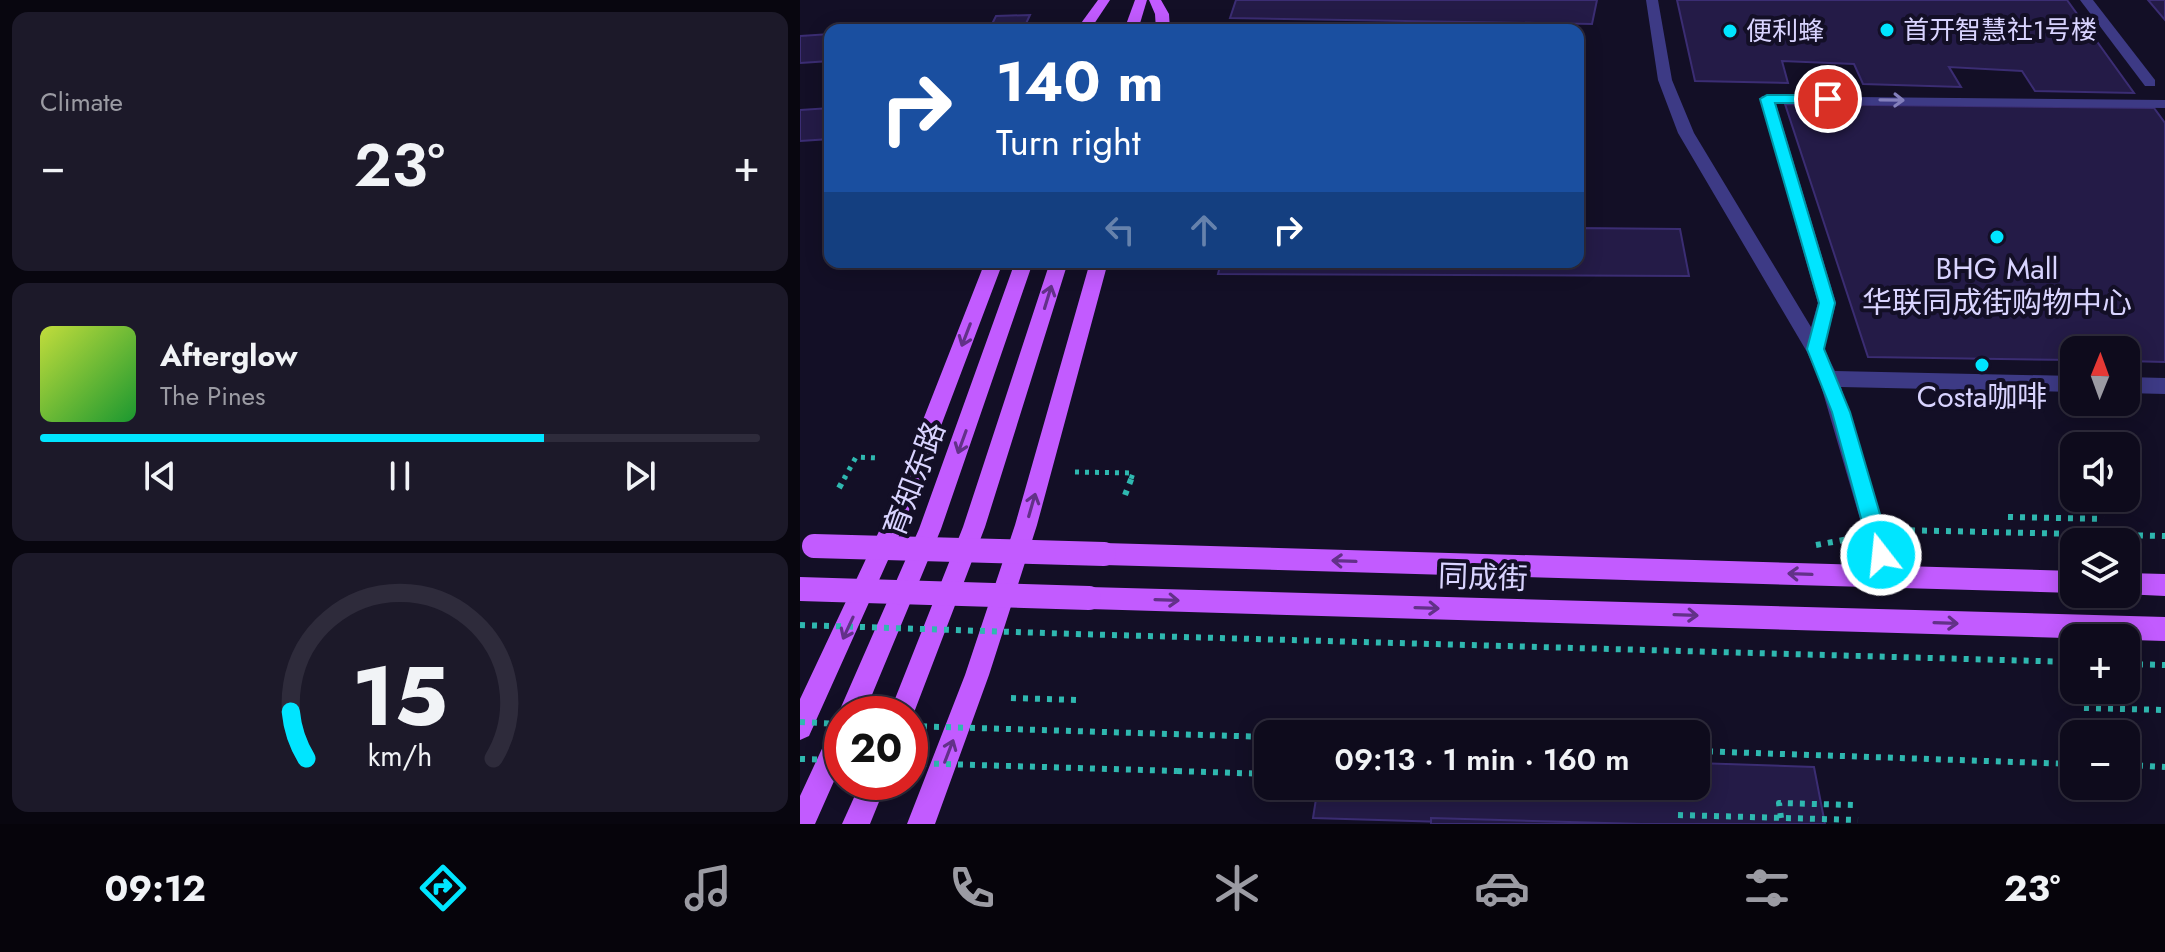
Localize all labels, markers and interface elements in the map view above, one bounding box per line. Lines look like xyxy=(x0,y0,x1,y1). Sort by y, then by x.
place label: 首开智慧社1号楼 xyxy=(1903,11,2097,49)
place label: 便利蜂 xyxy=(1746,12,1824,50)
marker: 首开智慧社1号楼 xyxy=(1878,21,1896,39)
marker: 便利蜂 xyxy=(1721,22,1739,40)
text: 140 m xyxy=(996,41,1163,122)
icon: right xyxy=(864,56,968,160)
pin xyxy=(1794,65,1862,133)
icon: arrive xyxy=(1806,77,1850,121)
text: Climate xyxy=(40,83,123,121)
one-way arrow xyxy=(1878,93,1905,108)
text: Turn right xyxy=(996,116,1141,168)
text: 23° xyxy=(354,122,445,209)
text: − xyxy=(40,134,66,198)
text: + xyxy=(733,134,760,198)
icon: left xyxy=(1098,208,1142,252)
icon: ahead xyxy=(1182,208,1226,252)
icon: right xyxy=(1266,208,1310,252)
marker: BHG Mall 华联同成街购物中心 xyxy=(1988,228,2006,246)
place label: BHG Mall 华联同成街购物中心 xyxy=(1862,247,2132,324)
one-way arrow xyxy=(1042,285,1057,310)
one-way arrow xyxy=(958,322,972,347)
text: Afterglow xyxy=(160,334,297,377)
north arrow xyxy=(2060,336,2140,416)
map controls xyxy=(2060,336,2140,800)
marker: Costa咖啡 xyxy=(1973,356,1991,374)
place label: Costa咖啡 xyxy=(1917,375,2047,418)
text: The Pines xyxy=(160,377,265,415)
street label: 育知东路 xyxy=(872,415,956,543)
one-way arrow xyxy=(954,429,969,454)
button: sound xyxy=(2060,432,2140,512)
icon: previous xyxy=(138,454,182,498)
icon: pause xyxy=(378,454,422,498)
icon: next xyxy=(618,454,662,498)
one-way arrow xyxy=(1025,492,1040,518)
position arrow xyxy=(1839,513,1923,597)
button: layers xyxy=(2060,528,2140,608)
one-way arrow xyxy=(1331,554,1358,569)
street label: 同成街 xyxy=(1437,554,1529,600)
one-way arrow xyxy=(1787,567,1814,582)
one-way arrow xyxy=(1153,592,1180,607)
one-way arrow xyxy=(1413,600,1440,615)
one-way arrow xyxy=(1672,608,1699,623)
one-way arrow xyxy=(840,615,855,639)
one-way arrow xyxy=(1932,615,1959,630)
button: + xyxy=(2060,624,2140,704)
text: 15 xyxy=(352,635,448,755)
speed limit sign: 20 xyxy=(824,696,928,800)
button: − xyxy=(2060,720,2140,800)
text: km/h xyxy=(368,735,432,777)
text: 09:13 · 1 min · 160 m xyxy=(1335,738,1629,781)
one-way arrow xyxy=(942,739,957,764)
icon: directions xyxy=(415,860,471,916)
icon: music xyxy=(680,860,736,916)
icon: phone xyxy=(944,860,1000,916)
icon: climate xyxy=(1209,860,1265,916)
icon: car xyxy=(1474,860,1530,916)
icon: filters xyxy=(1739,860,1795,916)
text: 09:12 xyxy=(104,862,206,914)
text: 23° xyxy=(2004,862,2061,914)

